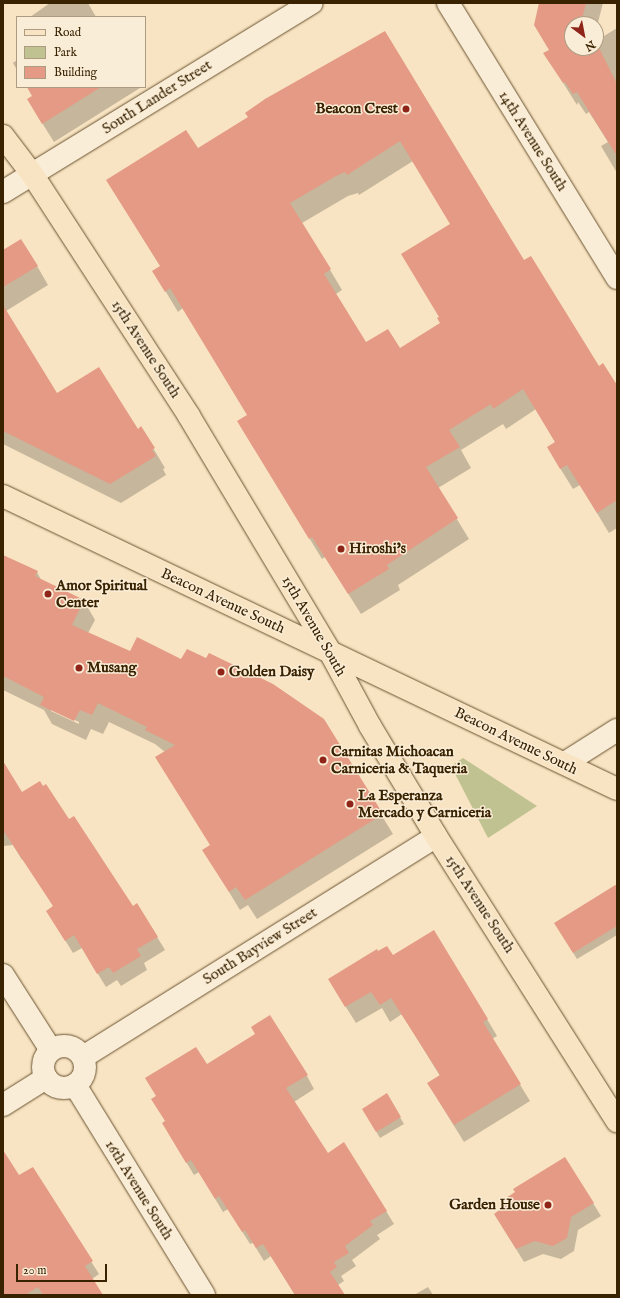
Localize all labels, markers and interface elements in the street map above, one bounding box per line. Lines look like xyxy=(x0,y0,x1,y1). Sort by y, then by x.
legend xyxy=(16,16,146,88)
north arrow xyxy=(564,16,604,56)
text: Road xyxy=(54,25,81,40)
text: N xyxy=(582,37,598,54)
text: Park xyxy=(54,45,77,60)
street label: South Lander Street xyxy=(99,56,215,138)
text: Building xyxy=(54,65,97,80)
street label: 14th Avenue South xyxy=(495,87,571,195)
place label: Beacon Crest xyxy=(315,100,398,118)
marker: Beacon Crest xyxy=(401,104,411,114)
street label: 15th Avenue South xyxy=(108,297,184,401)
place label: Hiroshi's xyxy=(349,540,406,558)
marker: Hiroshi's xyxy=(336,544,346,554)
street label: Beacon Avenue South xyxy=(158,564,288,638)
street label: 15th Avenue South xyxy=(278,572,350,680)
place label: Amor Spiritual Center xyxy=(56,576,147,611)
marker: Amor Spiritual Center xyxy=(43,589,53,599)
place label: Musang xyxy=(87,659,137,677)
marker: Musang xyxy=(74,663,84,673)
place label: Golden Daisy xyxy=(229,663,314,681)
marker: Golden Daisy xyxy=(216,667,226,677)
street label: Beacon Avenue South xyxy=(451,703,581,779)
place label: Carnitas Michoacan Carniceria & Taqueria xyxy=(331,742,467,777)
marker: Carnitas Michoacan Carniceria & Taqueria xyxy=(318,755,328,765)
place label: La Esperanza Mercado y Carniceria xyxy=(358,786,491,821)
marker: La Esperanza Mercado y Carniceria xyxy=(345,799,355,809)
street label: 15th Avenue South xyxy=(442,852,518,956)
street label: South Bayview Street xyxy=(199,904,321,988)
street label: 16th Avenue South xyxy=(101,1137,177,1243)
place label: Garden House xyxy=(449,1196,540,1214)
marker: Garden House xyxy=(543,1200,553,1210)
scale bar xyxy=(18,1256,109,1282)
text: 20 m xyxy=(23,1263,46,1278)

